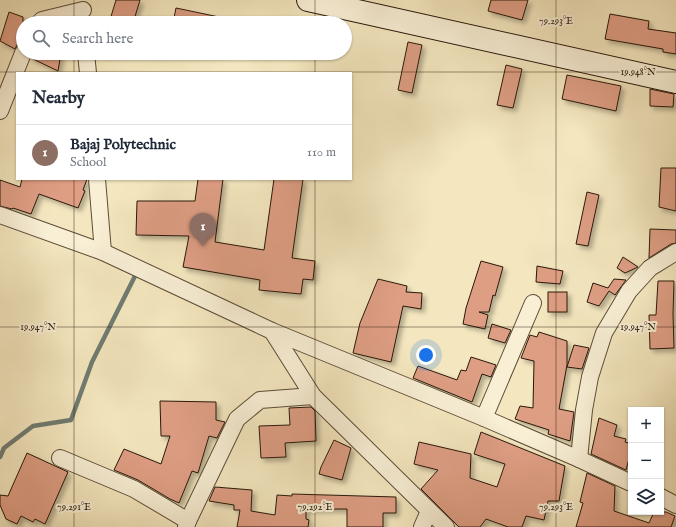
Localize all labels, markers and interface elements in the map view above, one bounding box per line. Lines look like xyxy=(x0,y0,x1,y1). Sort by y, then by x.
text: 79.293°E xyxy=(539,15,573,28)
search box xyxy=(16,16,352,60)
icon: search xyxy=(30,27,52,49)
text: Search here xyxy=(62,29,133,48)
text: 19.948°N xyxy=(620,66,656,79)
text: Nearby xyxy=(32,88,85,109)
text: Bajaj Polytechnic xyxy=(70,135,176,154)
text: 1 xyxy=(43,144,47,161)
text: 110 m xyxy=(307,144,336,161)
text: School xyxy=(70,154,107,171)
pin: 1 xyxy=(190,213,216,246)
text: 19.947°N xyxy=(20,321,56,334)
text: 19.947°N xyxy=(620,321,656,334)
your location xyxy=(416,345,436,365)
map controls xyxy=(628,407,664,515)
button: + xyxy=(628,407,664,443)
button: − xyxy=(628,443,664,479)
button: layers xyxy=(628,479,664,515)
text: 79.291°E xyxy=(57,501,91,514)
text: 79.292°E xyxy=(297,501,333,514)
text: 79.293°E xyxy=(539,501,573,514)

